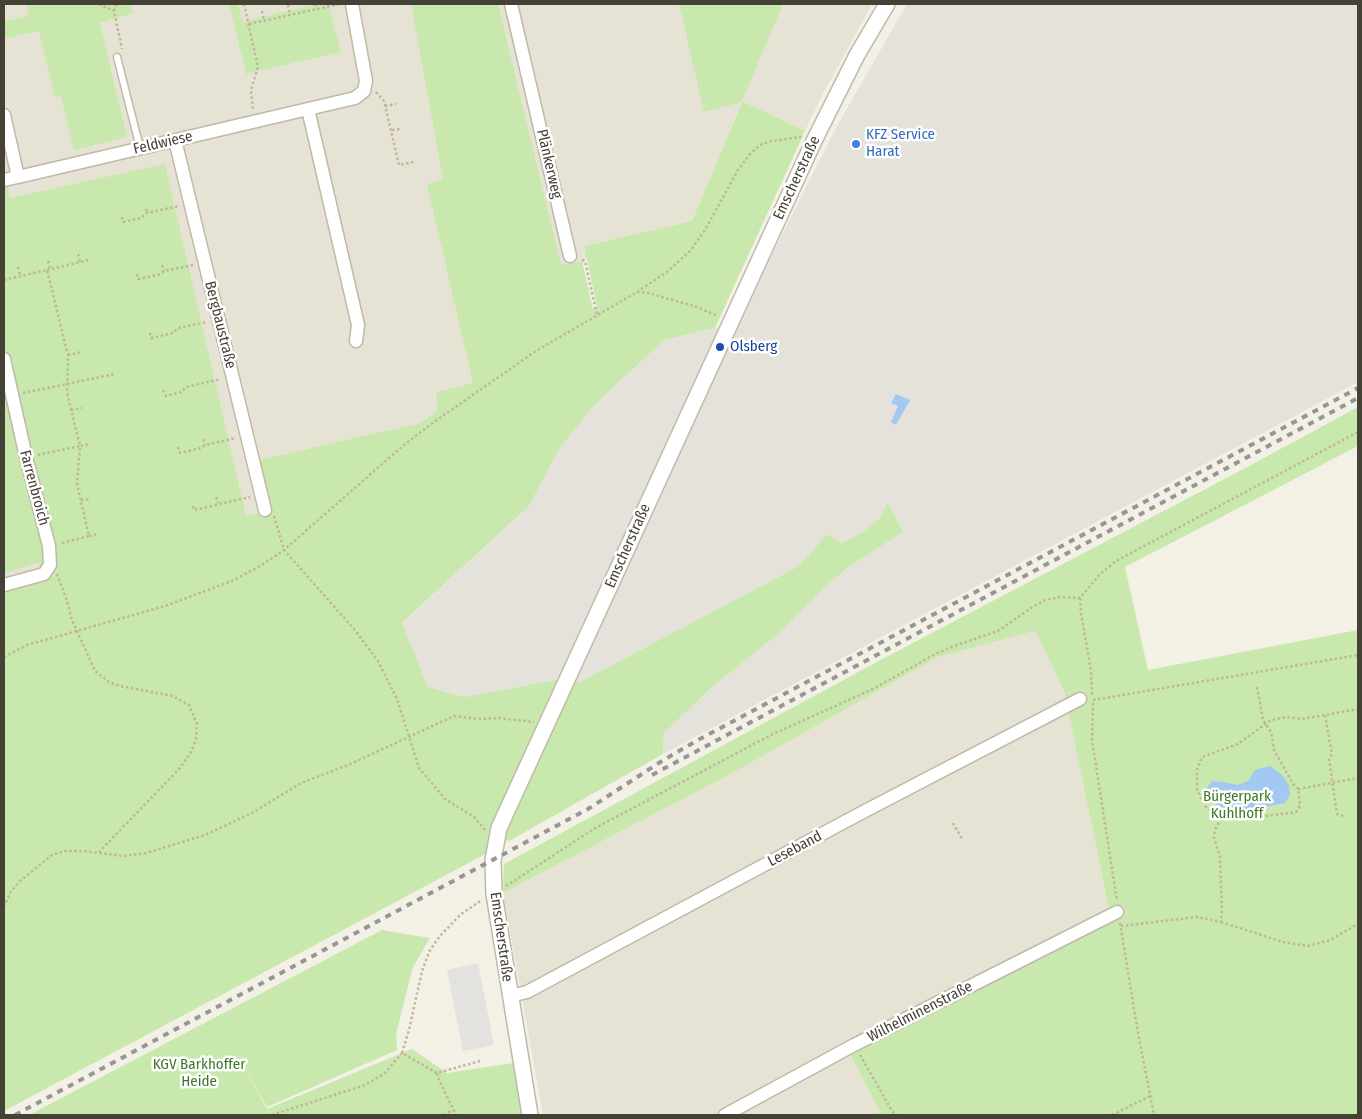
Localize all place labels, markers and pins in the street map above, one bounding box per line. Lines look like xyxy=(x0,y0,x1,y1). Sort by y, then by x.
place label: KFZ Service Harat xyxy=(866,126,935,161)
marker: KFZ Service Harat xyxy=(850,138,862,150)
place label: Olsberg xyxy=(730,338,777,356)
marker: Olsberg xyxy=(714,341,726,353)

